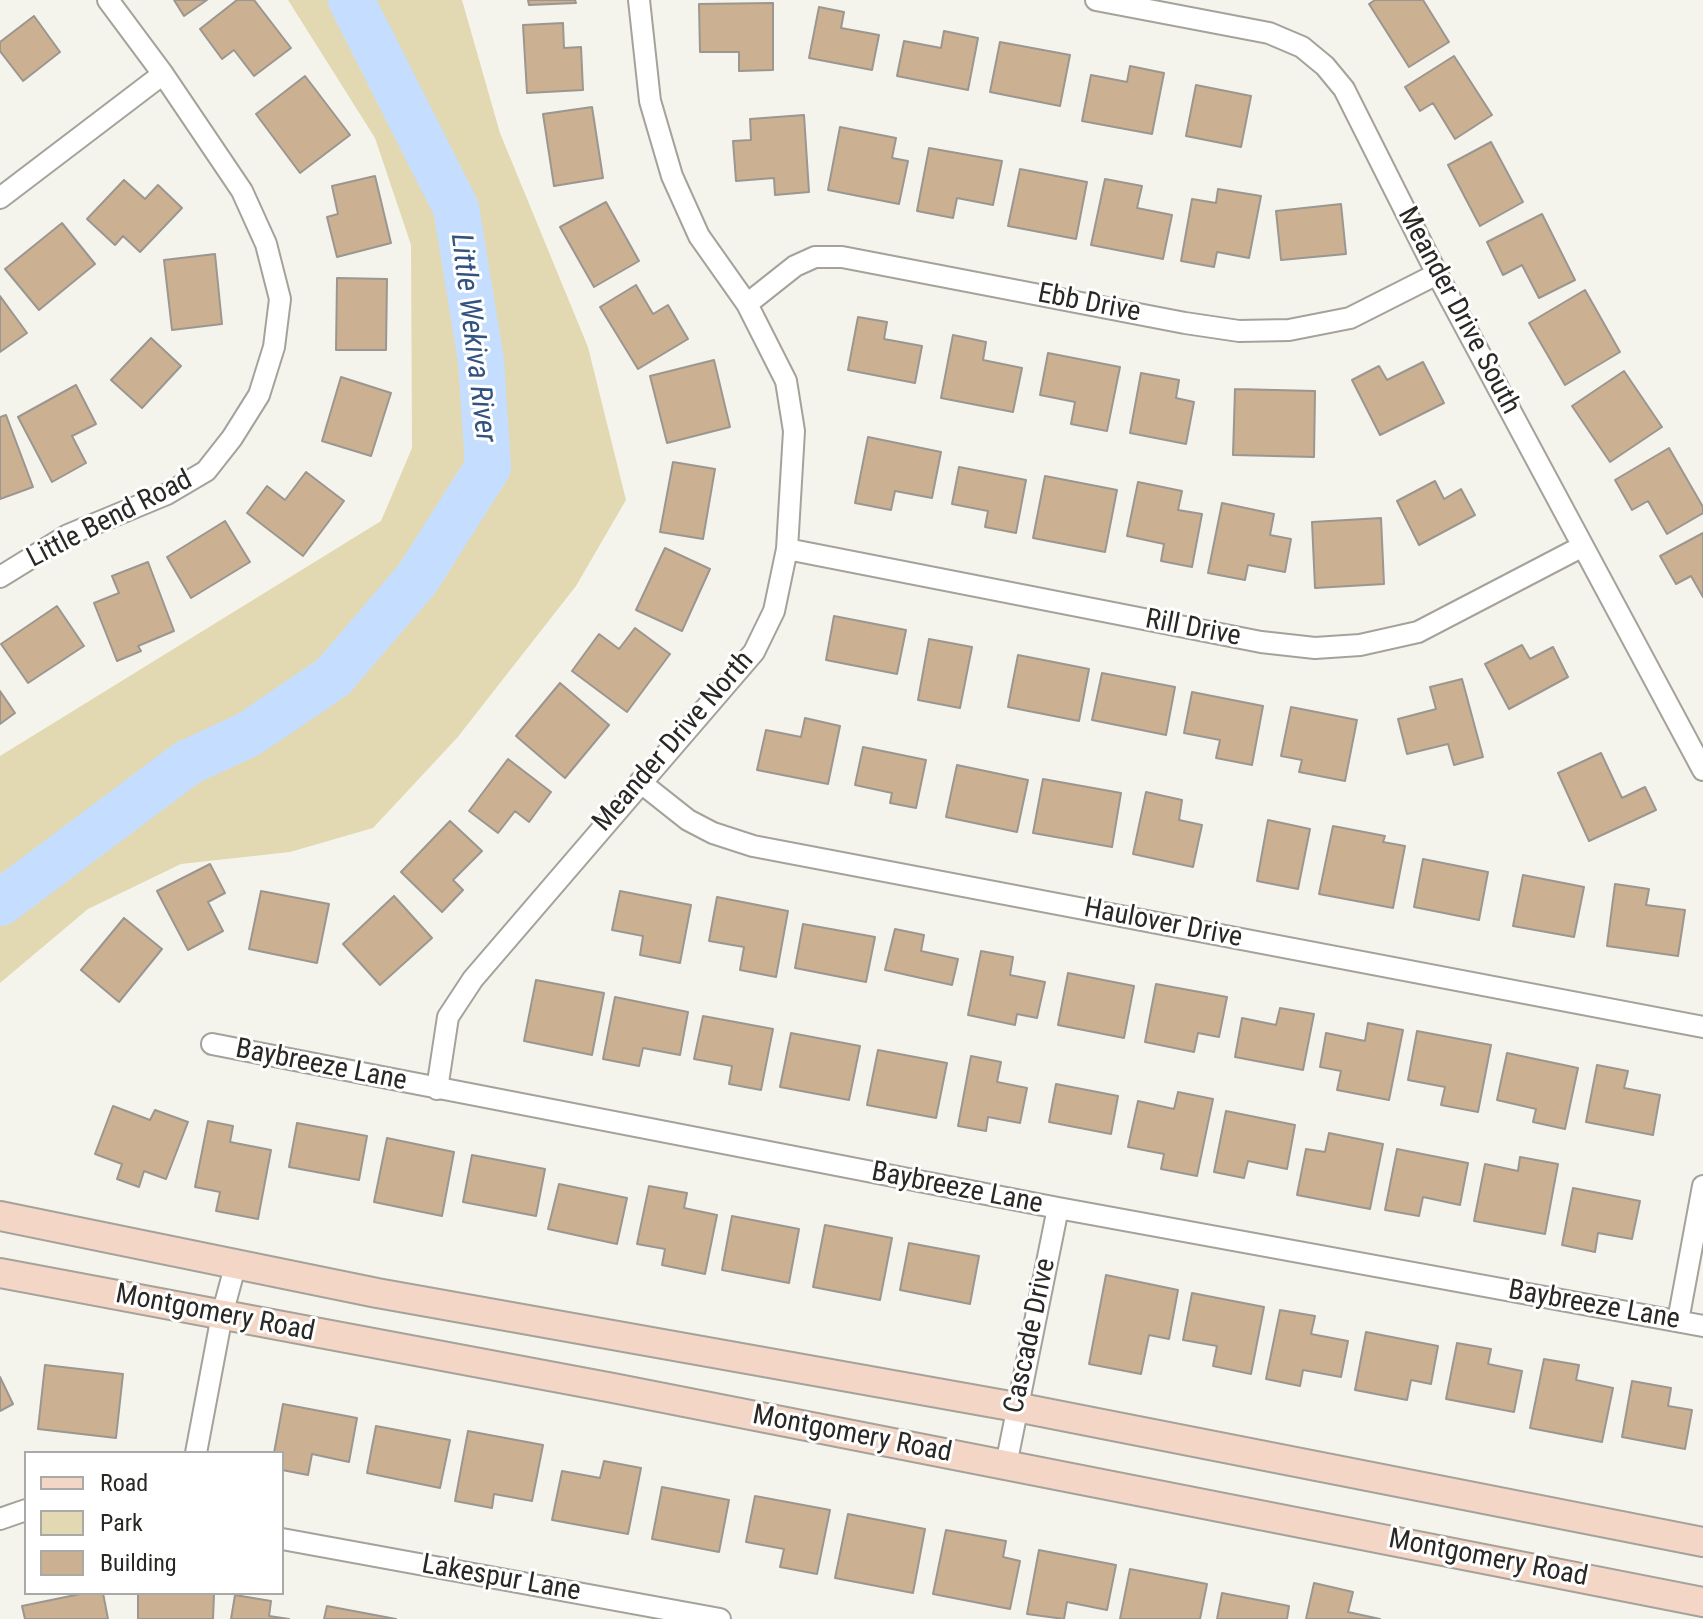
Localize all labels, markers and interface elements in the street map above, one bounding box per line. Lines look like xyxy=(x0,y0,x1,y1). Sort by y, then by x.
street label: Meander Drive South xyxy=(1389,202,1527,420)
water label: Little Wekiva River xyxy=(441,232,503,444)
street label: Ebb Drive xyxy=(1035,278,1143,330)
street label: Little Bend Road xyxy=(22,464,198,576)
street label: Rill Drive xyxy=(1142,603,1244,655)
street label: Meander Drive North xyxy=(587,645,761,839)
street label: Haulover Drive xyxy=(1081,892,1245,956)
street label: Baybreeze Lane xyxy=(233,1033,409,1099)
street label: Baybreeze Lane xyxy=(869,1156,1045,1222)
street label: Cascade Drive xyxy=(998,1255,1064,1417)
street label: Baybreeze Lane xyxy=(1506,1274,1682,1338)
street label: Montgomery Road xyxy=(113,1278,317,1350)
street label: Montgomery Road xyxy=(750,1399,954,1471)
legend xyxy=(24,1451,284,1595)
text: Road xyxy=(100,1469,148,1497)
text: Park xyxy=(100,1509,143,1537)
street label: Montgomery Road xyxy=(1386,1523,1590,1595)
text: Building xyxy=(100,1549,177,1577)
street label: Lakespur Lane xyxy=(419,1549,583,1609)

